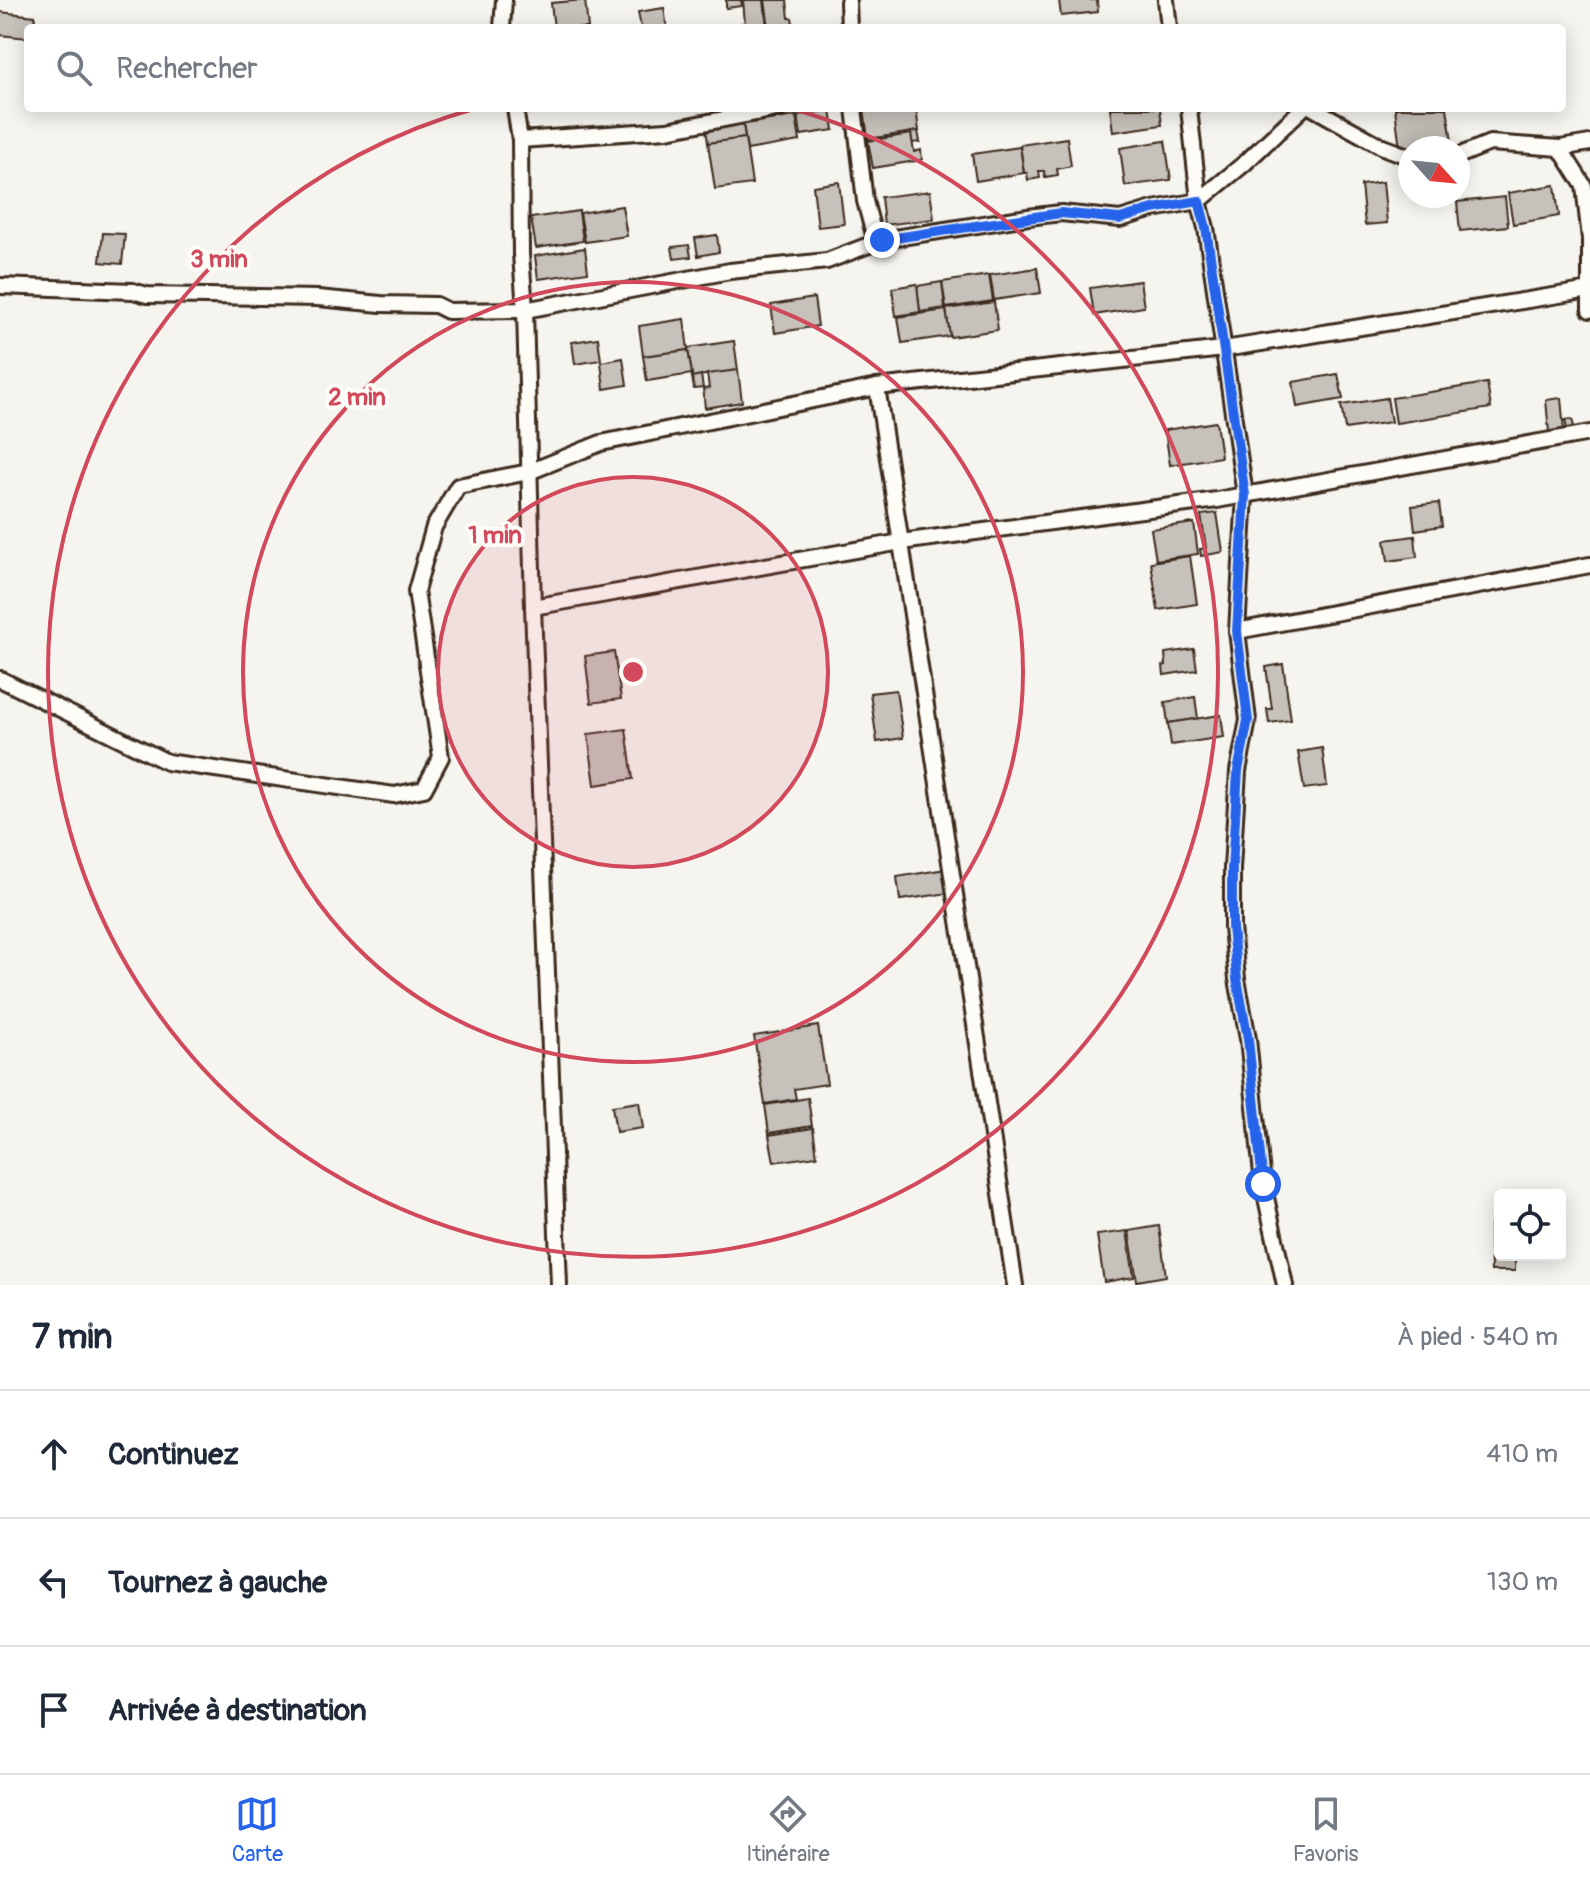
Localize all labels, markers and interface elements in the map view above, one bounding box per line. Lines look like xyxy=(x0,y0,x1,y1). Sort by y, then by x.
search box xyxy=(24,24,1566,112)
icon: search xyxy=(52,46,96,90)
text: Rechercher xyxy=(116,50,258,87)
north arrow xyxy=(1398,136,1470,208)
route end xyxy=(864,222,900,258)
text: 3 min xyxy=(190,245,248,274)
text: 2 min xyxy=(328,383,386,412)
text: 1 min xyxy=(468,521,522,550)
centre of rings xyxy=(619,658,647,686)
route start xyxy=(1245,1166,1281,1202)
map controls xyxy=(1494,1189,1566,1261)
button: locate xyxy=(1494,1189,1566,1261)
text: 7 min xyxy=(32,1316,113,1359)
text: À pied · 540 m xyxy=(1397,1321,1558,1353)
icon: ahead xyxy=(32,1432,76,1476)
text: Continuez xyxy=(108,1436,239,1473)
text: 410 m xyxy=(1486,1438,1558,1470)
icon: left xyxy=(32,1560,76,1604)
text: Tournez à gauche xyxy=(108,1564,327,1601)
text: 130 m xyxy=(1487,1566,1558,1598)
icon: arrive xyxy=(32,1688,76,1732)
text: Arrivée à destination xyxy=(108,1692,367,1729)
tab: Carte xyxy=(232,1792,283,1868)
tab: Itinéraire xyxy=(746,1792,830,1868)
tab: Favoris xyxy=(1293,1792,1358,1868)

